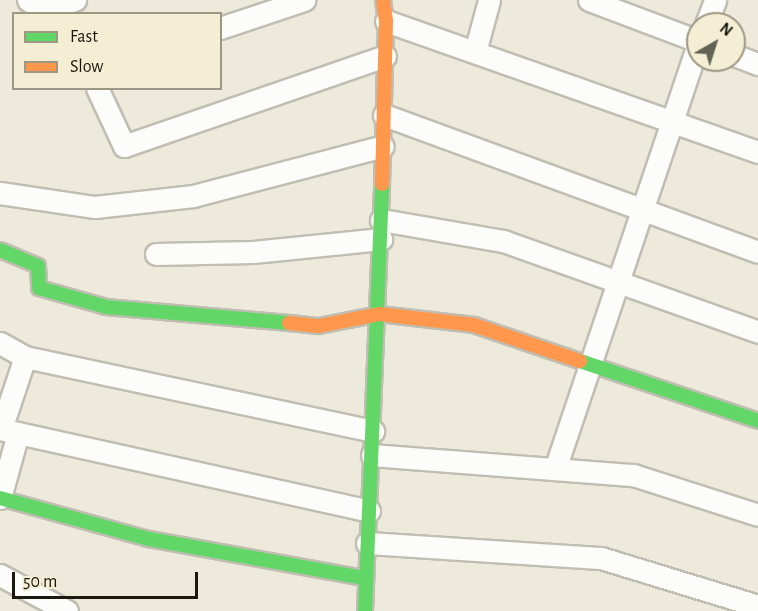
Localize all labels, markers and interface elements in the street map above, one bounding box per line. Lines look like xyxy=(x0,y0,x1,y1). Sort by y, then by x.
legend xyxy=(12,12,222,90)
north arrow xyxy=(686,12,746,72)
text: N xyxy=(717,20,735,39)
text: Fast xyxy=(70,28,98,46)
text: Slow xyxy=(70,58,103,76)
scale bar xyxy=(15,560,201,598)
text: 50 m xyxy=(23,573,57,591)

